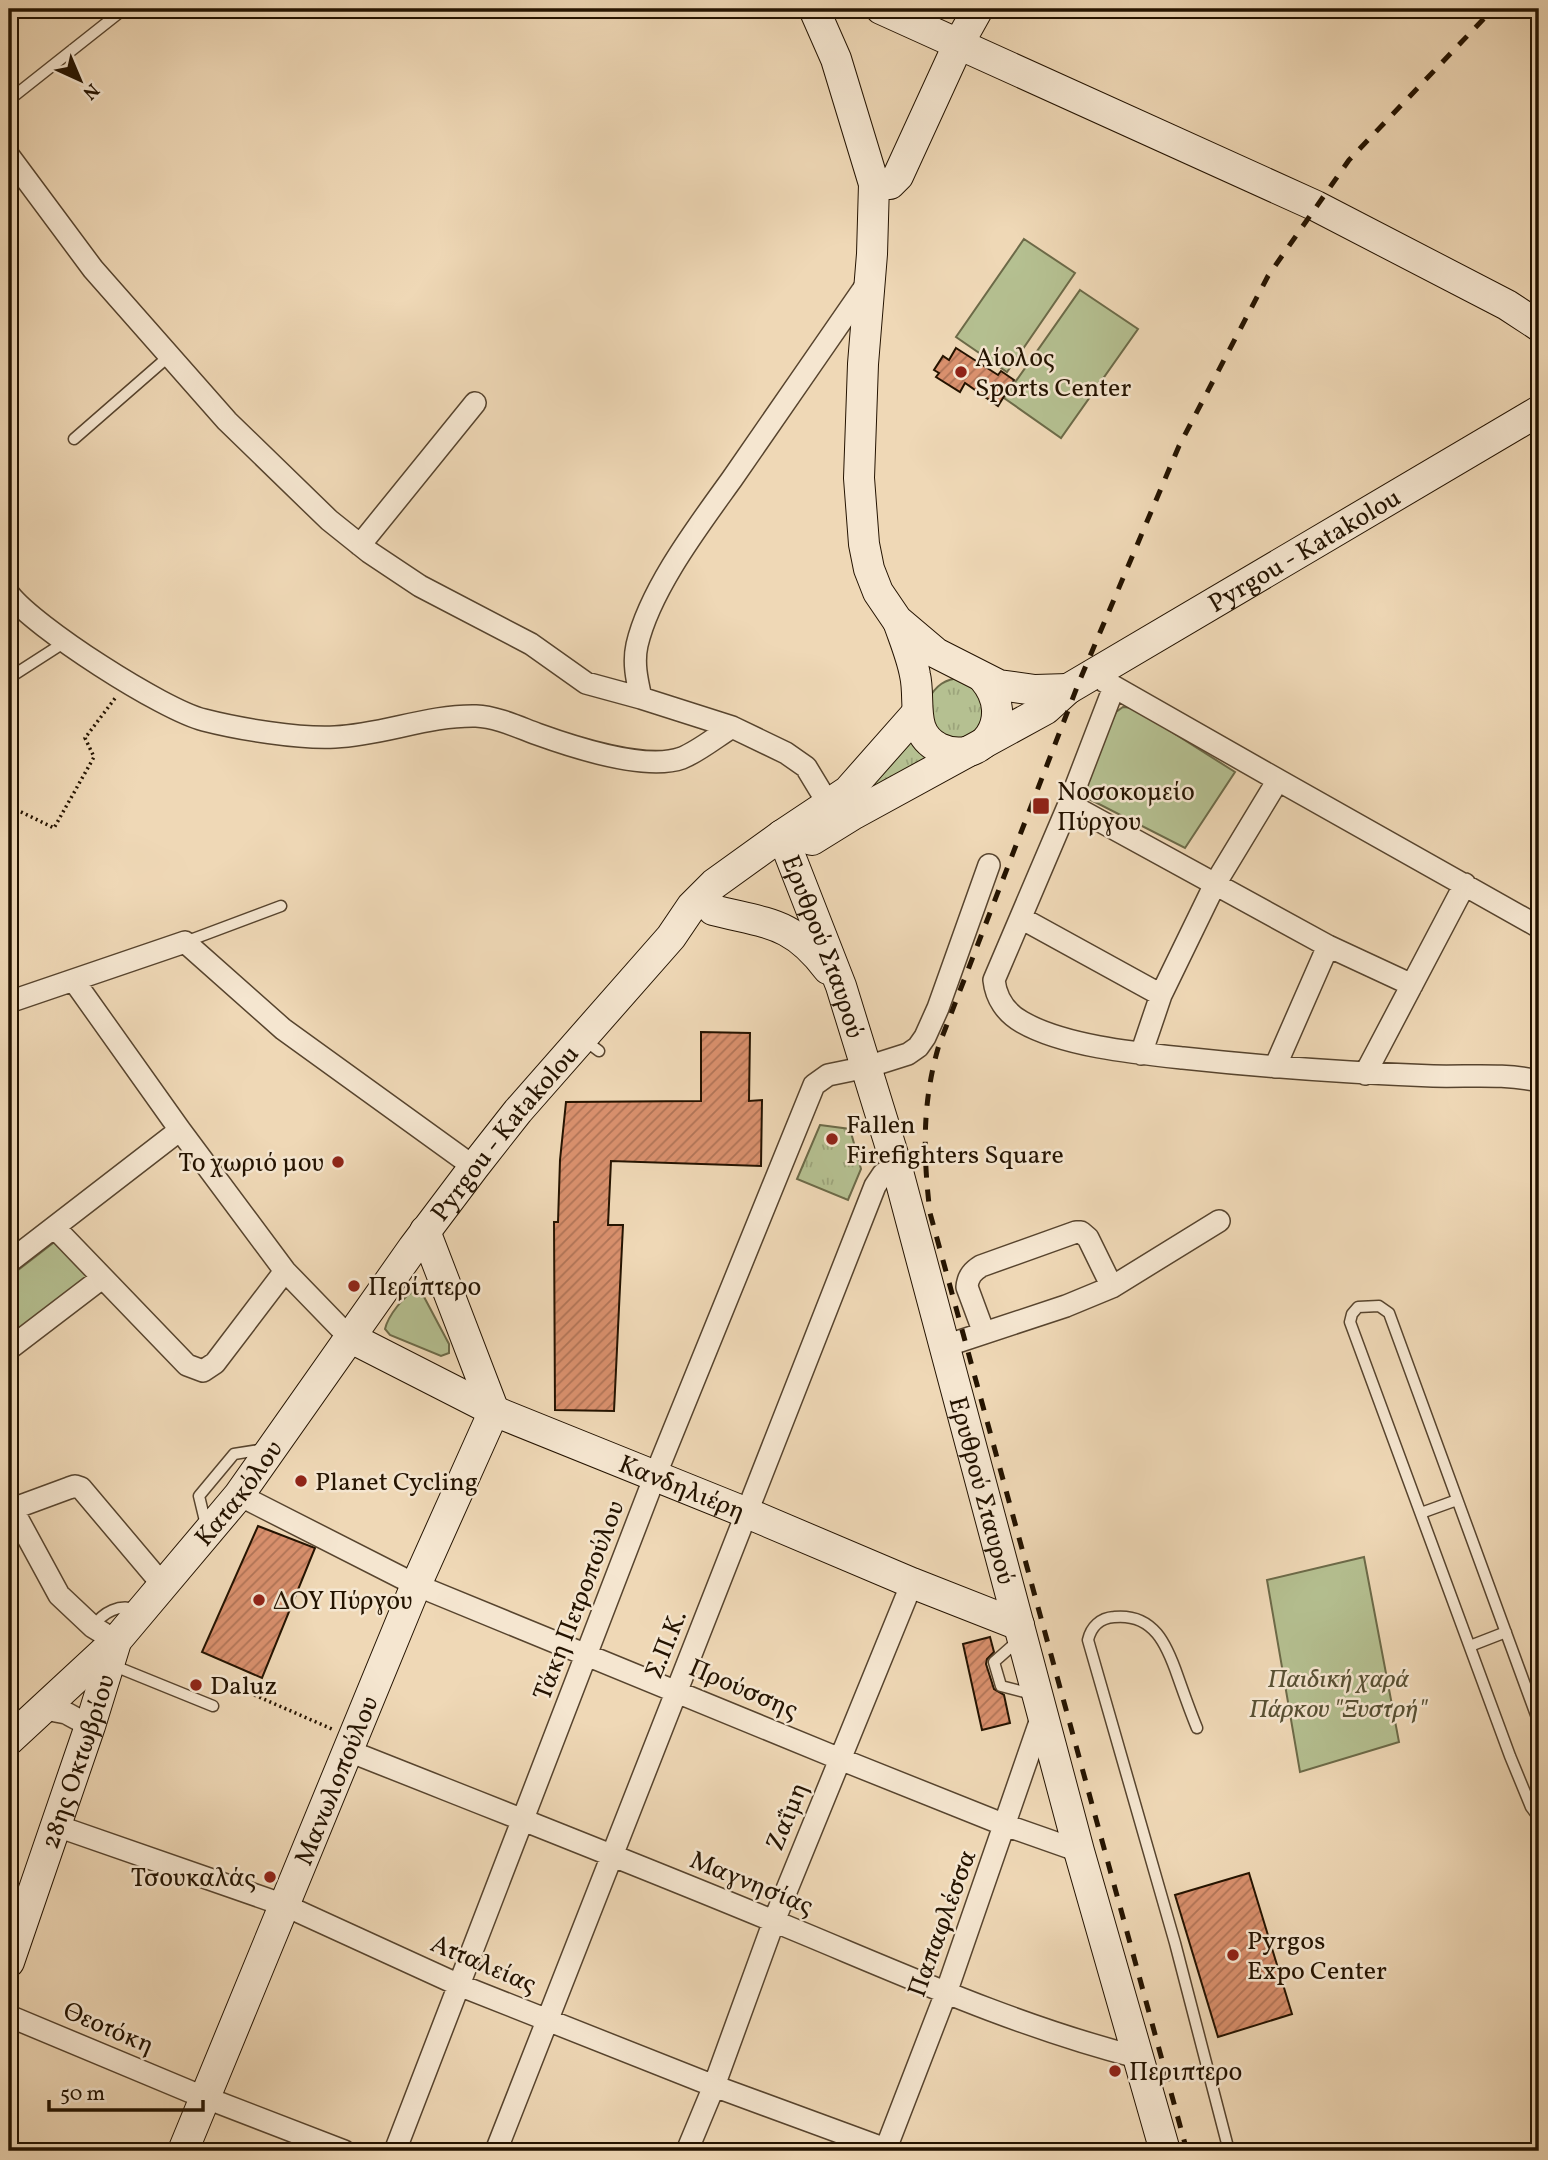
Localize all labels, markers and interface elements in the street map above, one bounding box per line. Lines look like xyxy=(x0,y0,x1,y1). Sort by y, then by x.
north arrow xyxy=(46,46,116,116)
text: N xyxy=(76,77,104,105)
place label: Αίολος Sports Center xyxy=(975,341,1131,407)
marker: Αίολος Sports Center xyxy=(953,364,969,380)
street label: Pyrgou - Katakolou xyxy=(1202,480,1408,622)
place label: Νοσοκομείο Πύργου xyxy=(1057,775,1195,841)
marker: Νοσοκομείο Πύργου xyxy=(1031,796,1051,816)
street label: Ερυθρού Σταυρού xyxy=(772,850,872,1043)
street label: Pyrgou - Katakolou xyxy=(423,1038,588,1230)
place label: Fallen Firefighters Square xyxy=(846,1108,1064,1174)
marker: Fallen Firefighters Square xyxy=(824,1131,840,1147)
place label: Το χωριό μου xyxy=(178,1146,324,1182)
marker: Το χωριό μου xyxy=(330,1154,346,1170)
place label: Περίπτερο xyxy=(368,1270,481,1306)
marker: Περίπτερο xyxy=(346,1278,362,1294)
street label: Ερυθρού Σταυρού xyxy=(939,1393,1023,1589)
street label: Κατακόλου xyxy=(187,1433,292,1555)
street label: Κανδηλιέρη xyxy=(613,1447,750,1531)
place label: Planet Cycling xyxy=(315,1465,478,1501)
marker: Planet Cycling xyxy=(293,1473,309,1489)
street label: Τάκη Πετροπούλου xyxy=(525,1496,635,1706)
place label: ΔΟΥ Πύργου xyxy=(273,1584,412,1620)
marker: ΔΟΥ Πύργου xyxy=(251,1592,267,1608)
street label: Σ.Π.Κ. xyxy=(637,1605,697,1684)
street label: Προύσσης xyxy=(683,1651,803,1729)
park label: Παιδική χαρά Πάρκου "Ξυστρή" xyxy=(1249,1662,1428,1728)
place label: Daluz xyxy=(210,1669,277,1705)
street label: 28ης Οκτωβρίου xyxy=(33,1670,125,1854)
marker: Daluz xyxy=(188,1677,204,1693)
street label: Μανωλοπούλου xyxy=(287,1691,388,1871)
street label: Ζαΐμη xyxy=(758,1777,818,1856)
street label: Μαγνησίας xyxy=(684,1843,818,1925)
street label: Παπαφλέσσα xyxy=(900,1845,986,2002)
place label: Τσουκαλάς xyxy=(131,1861,256,1897)
marker: Τσουκαλάς xyxy=(262,1869,278,1885)
place label: Pyrgos Expo Center xyxy=(1247,1924,1387,1990)
street label: Ατταλείας xyxy=(425,1926,542,2003)
marker: Pyrgos Expo Center xyxy=(1225,1947,1241,1963)
street label: Θεοτόκη xyxy=(57,1994,159,2064)
place label: Περιπτερο xyxy=(1129,2055,1242,2091)
marker: Περιπτερο xyxy=(1107,2063,1123,2079)
scale bar xyxy=(49,2069,203,2113)
text: 50 m xyxy=(60,2080,105,2109)

